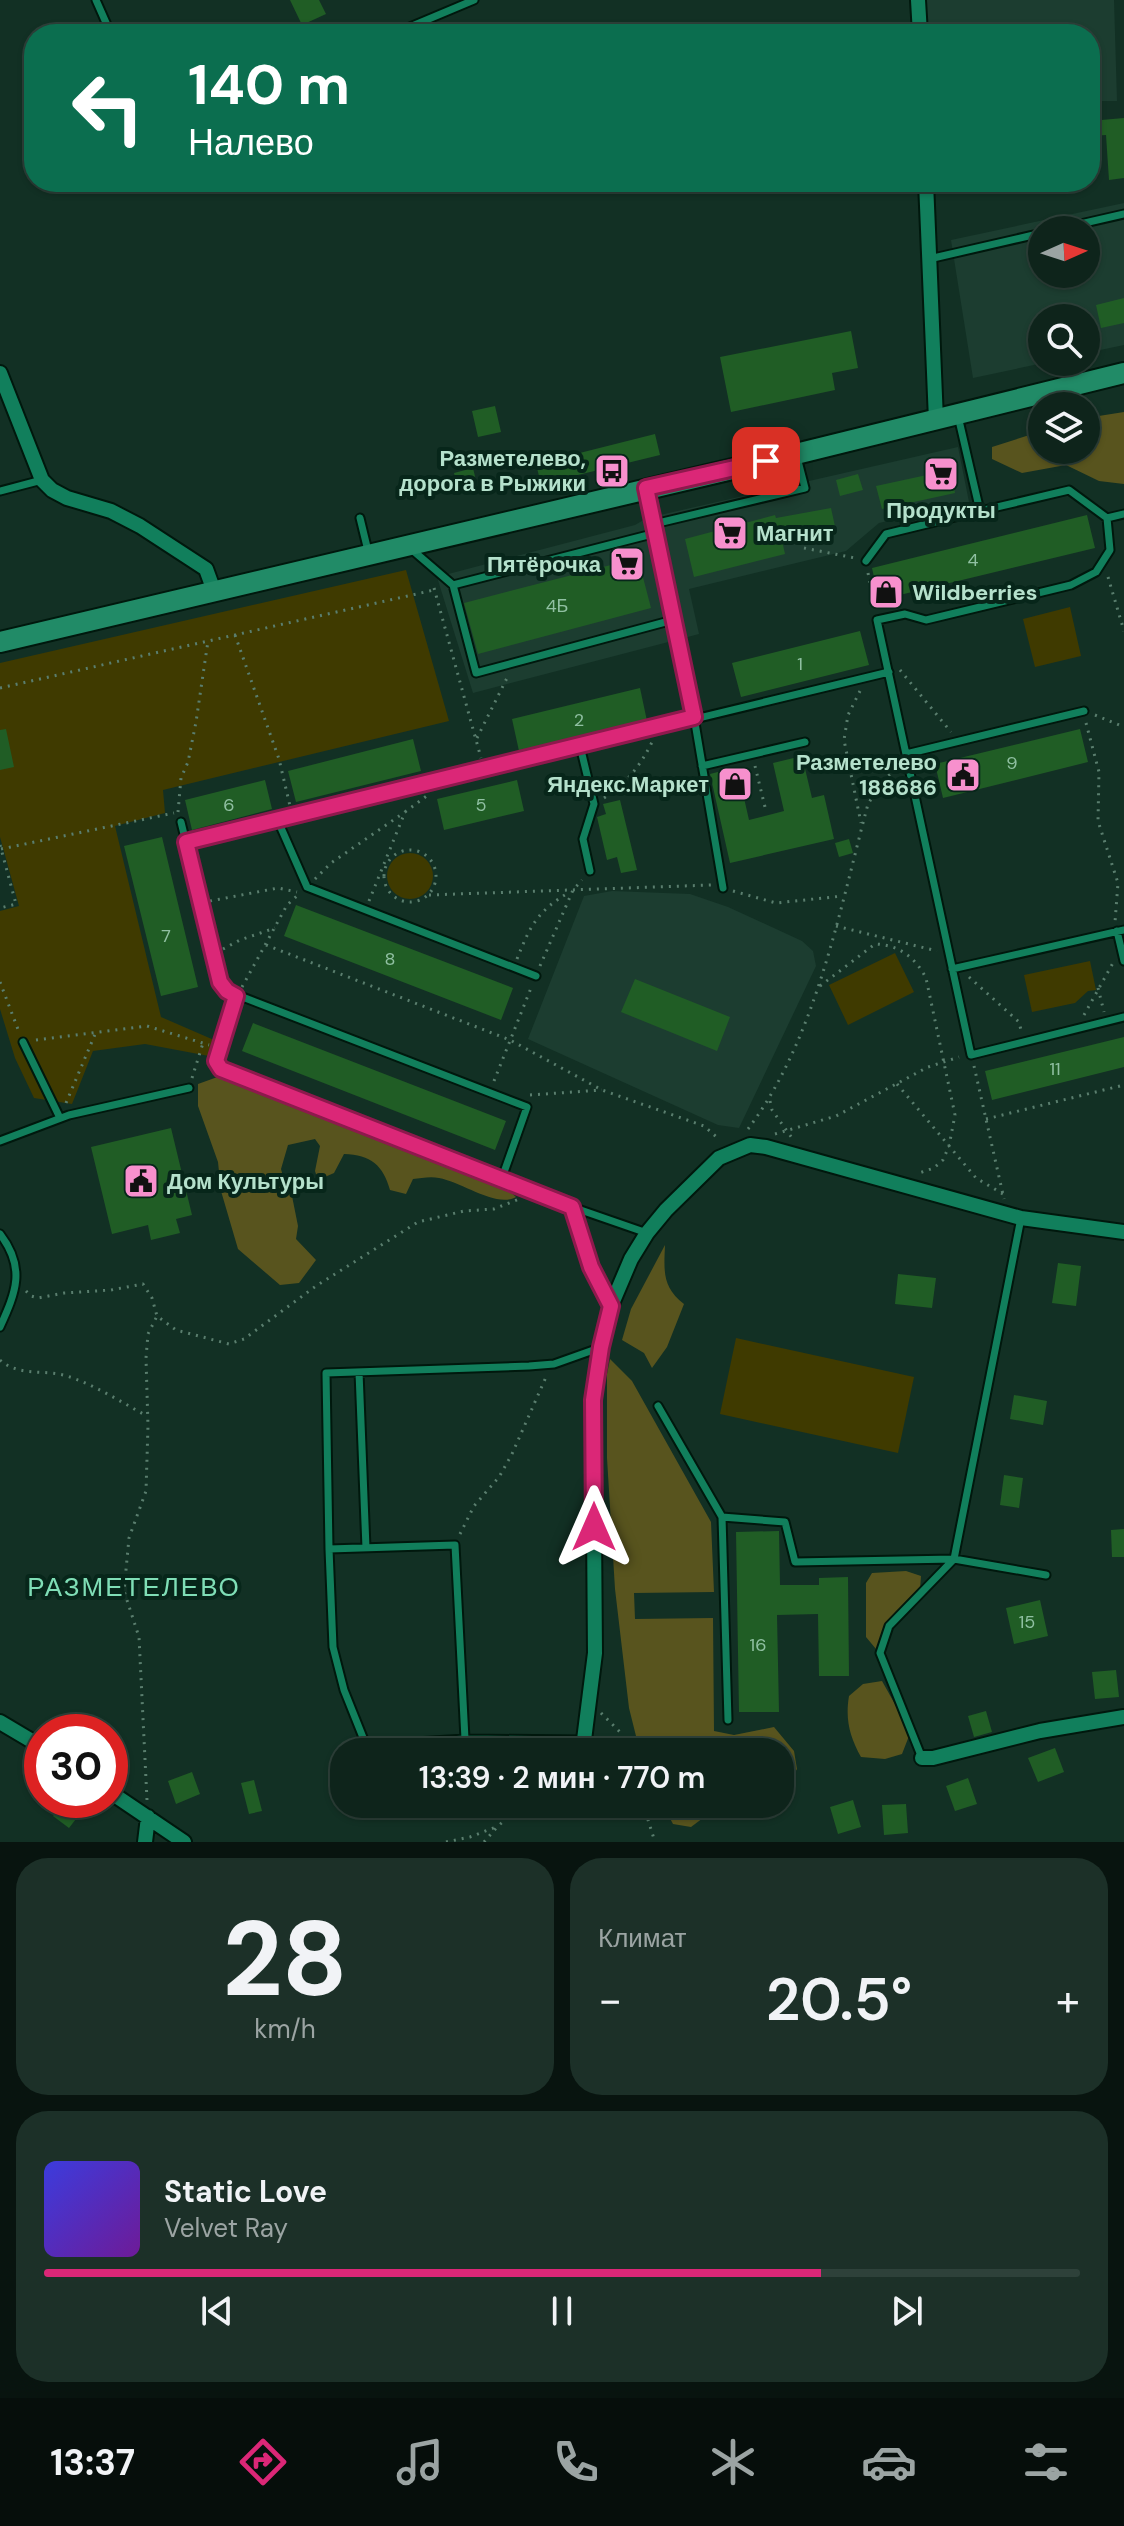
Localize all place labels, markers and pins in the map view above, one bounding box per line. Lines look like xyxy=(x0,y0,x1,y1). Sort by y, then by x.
pin xyxy=(732,427,800,495)
place label: Разметелево, дорога в Рыжики xyxy=(399,444,586,498)
bus stop icon: Разметелево, дорога в Рыжики xyxy=(593,452,631,490)
supermarket icon: Продукты xyxy=(922,455,960,493)
place label: Продукты xyxy=(886,496,996,525)
supermarket icon: Магнит xyxy=(711,514,749,552)
place label: Магнит xyxy=(756,519,834,548)
supermarket icon: Пятёрочка xyxy=(608,545,646,583)
place label: Пятёрочка xyxy=(487,550,602,579)
shop icon: Wildberries xyxy=(867,573,905,611)
place label: Wildberries xyxy=(912,578,1037,607)
place label: Разметелево 188686 xyxy=(796,748,937,802)
public building icon: Разметелево 188686 xyxy=(944,756,982,794)
shop icon: Яндекс.Маркет xyxy=(716,765,754,803)
place label: Яндекс.Маркет xyxy=(547,770,709,799)
public building icon: Дом Культуры xyxy=(122,1162,160,1200)
place label: Дом Культуры xyxy=(167,1167,324,1196)

